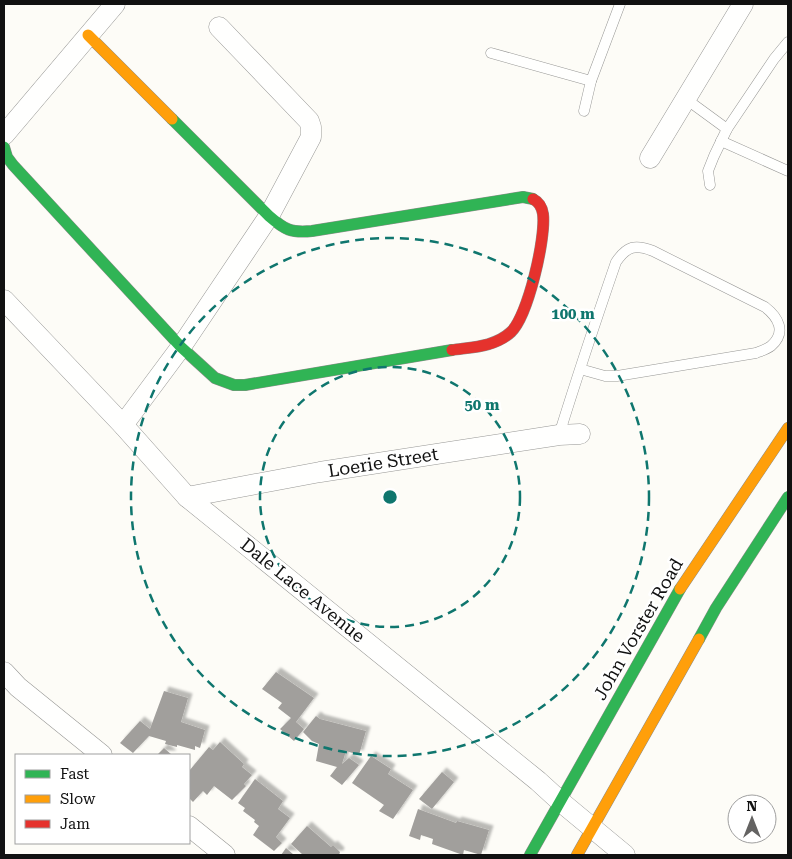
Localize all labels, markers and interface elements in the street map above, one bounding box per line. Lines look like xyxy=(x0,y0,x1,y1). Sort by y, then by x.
text: 100 m xyxy=(551,305,595,323)
text: 50 m xyxy=(464,396,500,414)
street label: Loerie Street xyxy=(326,443,440,481)
centre of rings xyxy=(381,488,399,506)
street label: Dale Lace Avenue xyxy=(237,534,369,647)
street label: John Vorster Road xyxy=(589,554,687,704)
legend xyxy=(15,754,190,844)
text: Fast xyxy=(60,765,90,783)
text: Slow xyxy=(60,790,96,808)
north arrow xyxy=(727,794,777,844)
text: N xyxy=(747,798,758,814)
text: Jam xyxy=(60,815,90,833)

